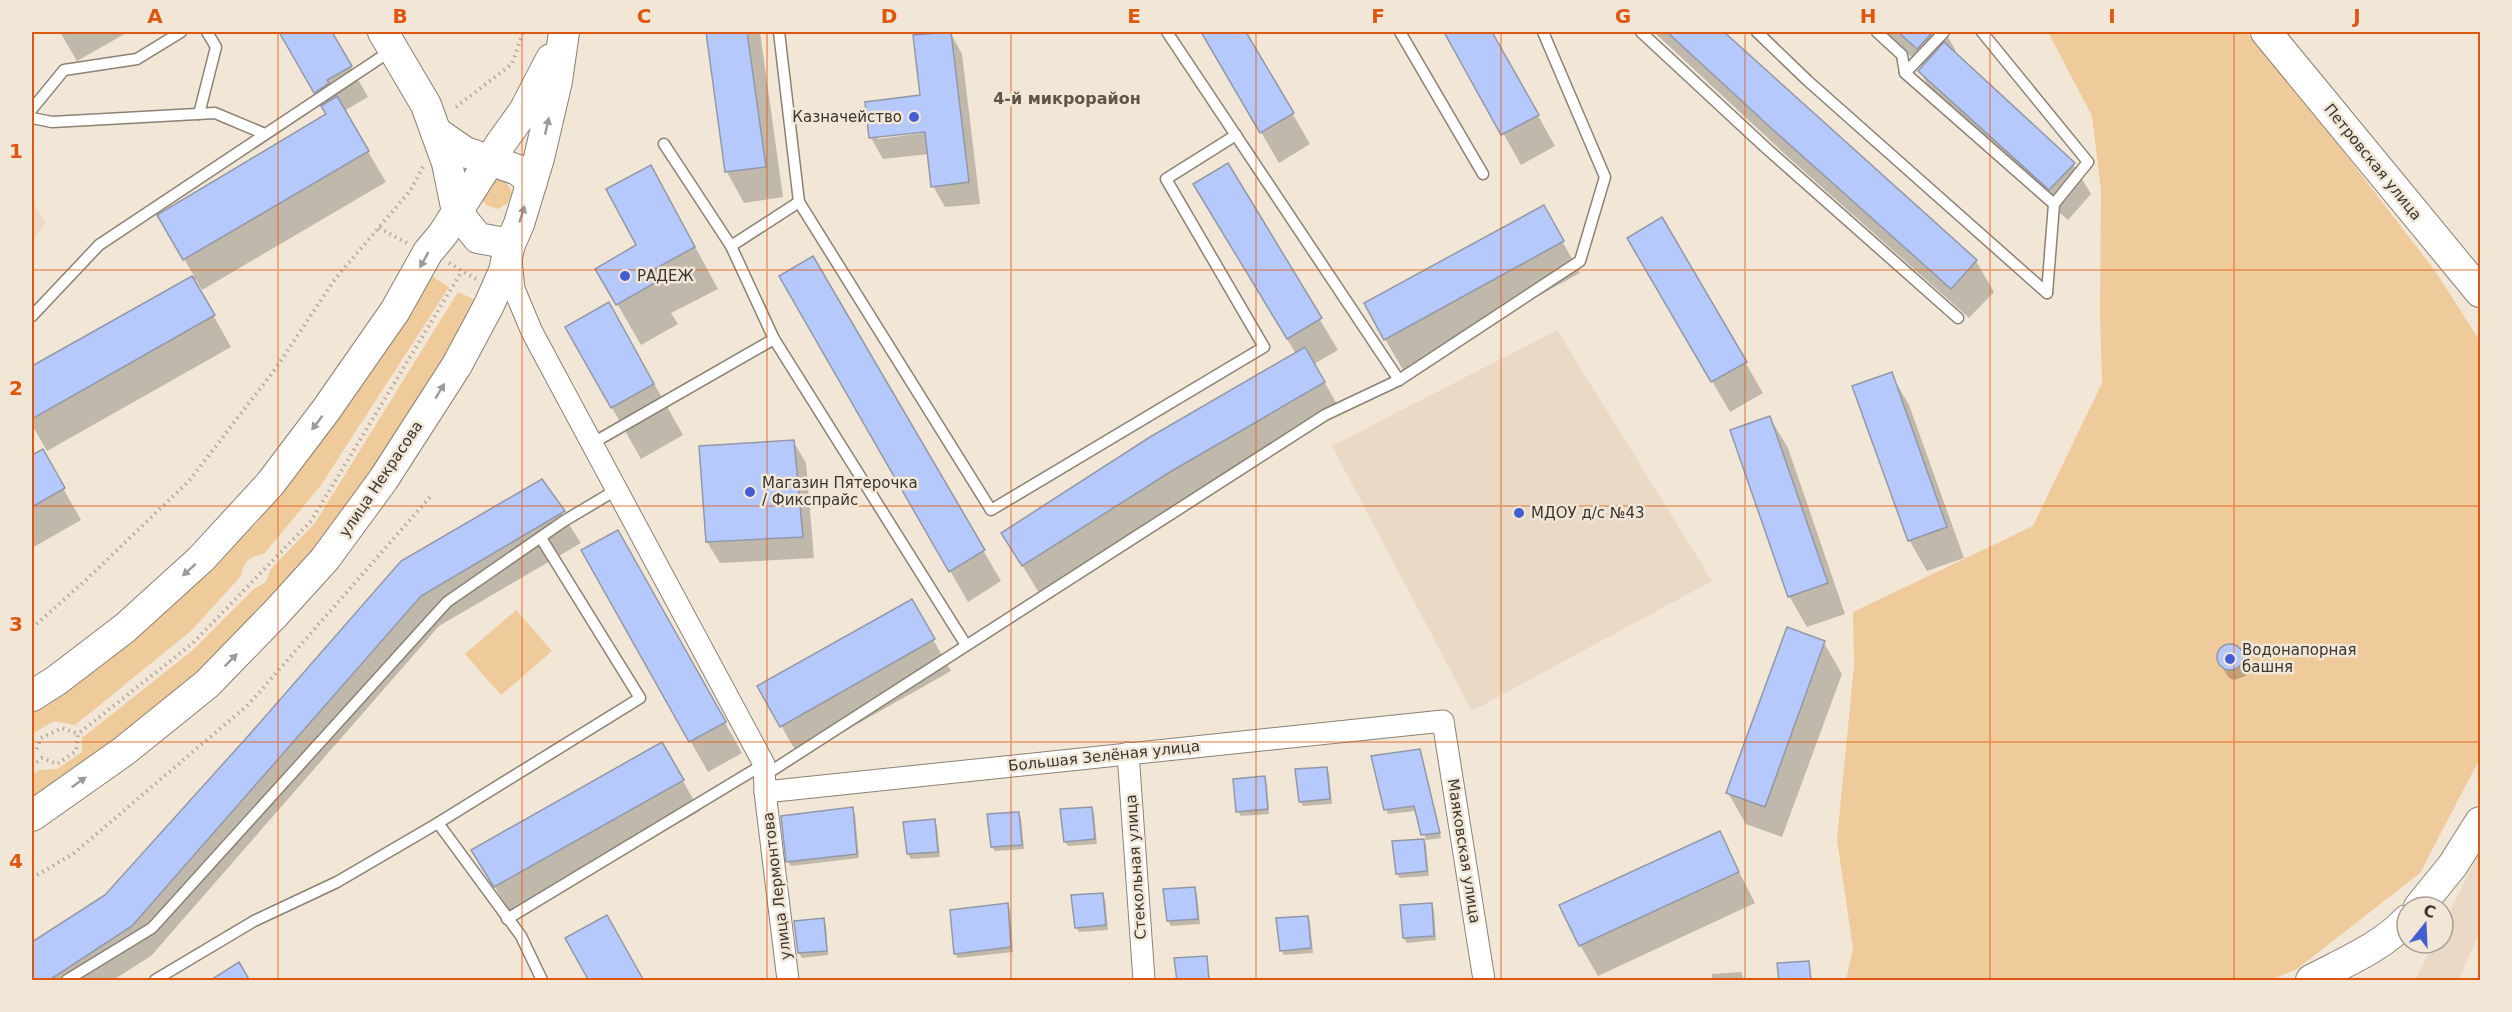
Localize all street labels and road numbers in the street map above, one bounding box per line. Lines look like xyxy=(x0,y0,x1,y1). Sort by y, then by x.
street label: Петровская улица xyxy=(2320,100,2426,224)
street label: улица Некрасова xyxy=(335,418,427,540)
street label: Большая Зелёная улица xyxy=(1007,737,1201,775)
street label: Маяковская улица xyxy=(1444,777,1484,925)
street label: Стекольная улица xyxy=(1122,794,1150,940)
street label: улица Лермонтова xyxy=(759,811,795,961)

